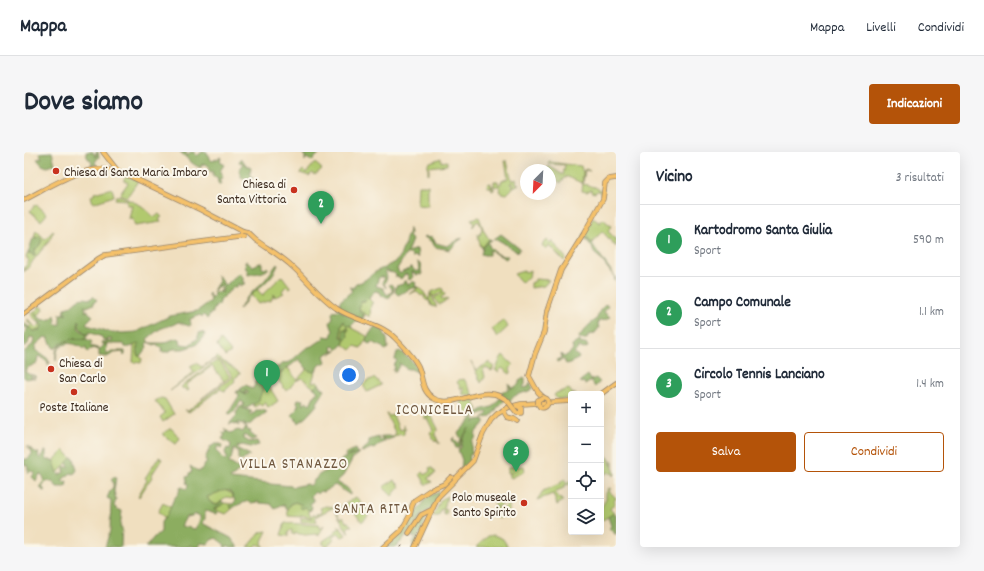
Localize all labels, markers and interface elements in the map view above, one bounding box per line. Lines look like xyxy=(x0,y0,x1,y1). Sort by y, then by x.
text: Mappa xyxy=(20,14,66,41)
text: Mappa xyxy=(810,18,844,38)
text: Livelli xyxy=(866,18,896,38)
text: Condividi xyxy=(918,18,964,38)
text: Dove siamo xyxy=(24,84,143,124)
button: Indicazioni xyxy=(869,84,960,124)
place label: Chiesa di Santa Maria Imbaro xyxy=(64,164,208,183)
north arrow xyxy=(520,164,556,200)
marker: Chiesa di Santa Maria Imbaro xyxy=(51,166,61,176)
text: Vicino xyxy=(656,166,693,190)
text: 3 risultati xyxy=(896,169,944,188)
place label: Chiesa di Santa Vittoria xyxy=(217,176,287,210)
marker: Chiesa di Santa Vittoria xyxy=(289,185,299,195)
pin: 2 xyxy=(308,191,334,224)
text: Kartodromo Santa Giulia xyxy=(694,220,832,242)
text: 1 xyxy=(668,231,670,250)
text: 590 m xyxy=(913,231,944,250)
text: Sport xyxy=(694,242,721,261)
text: Campo Comunale xyxy=(694,292,791,314)
text: 2 xyxy=(666,303,672,322)
text: 1.1 km xyxy=(919,303,944,322)
text: Sport xyxy=(694,314,721,333)
place label: Chiesa di San Carlo xyxy=(59,355,106,389)
pin: 1 xyxy=(254,360,280,393)
marker: Chiesa di San Carlo xyxy=(46,364,56,374)
text: Circolo Tennis Lanciano xyxy=(694,364,825,386)
your location xyxy=(339,365,359,385)
text: 3 xyxy=(666,375,672,394)
text: 1.4 km xyxy=(916,375,944,394)
text: Sport xyxy=(694,386,721,405)
marker: Poste Italiane xyxy=(69,387,79,397)
map controls xyxy=(568,391,604,535)
button: + xyxy=(568,391,604,427)
place label: Poste Italiane xyxy=(40,399,109,418)
district label: ICONICELLA xyxy=(396,400,474,422)
button: − xyxy=(568,427,604,463)
button: Salva xyxy=(656,432,796,472)
button: Condividi xyxy=(804,432,944,472)
pin: 3 xyxy=(503,439,529,472)
district label: VILLA STANAZZO xyxy=(240,454,348,476)
button: locate xyxy=(568,463,604,499)
place label: Polo museale Santo Spirito xyxy=(452,489,516,523)
marker: Polo museale Santo Spirito xyxy=(519,498,529,508)
district label: SANTA RITA xyxy=(334,499,410,521)
button: layers xyxy=(568,499,604,535)

